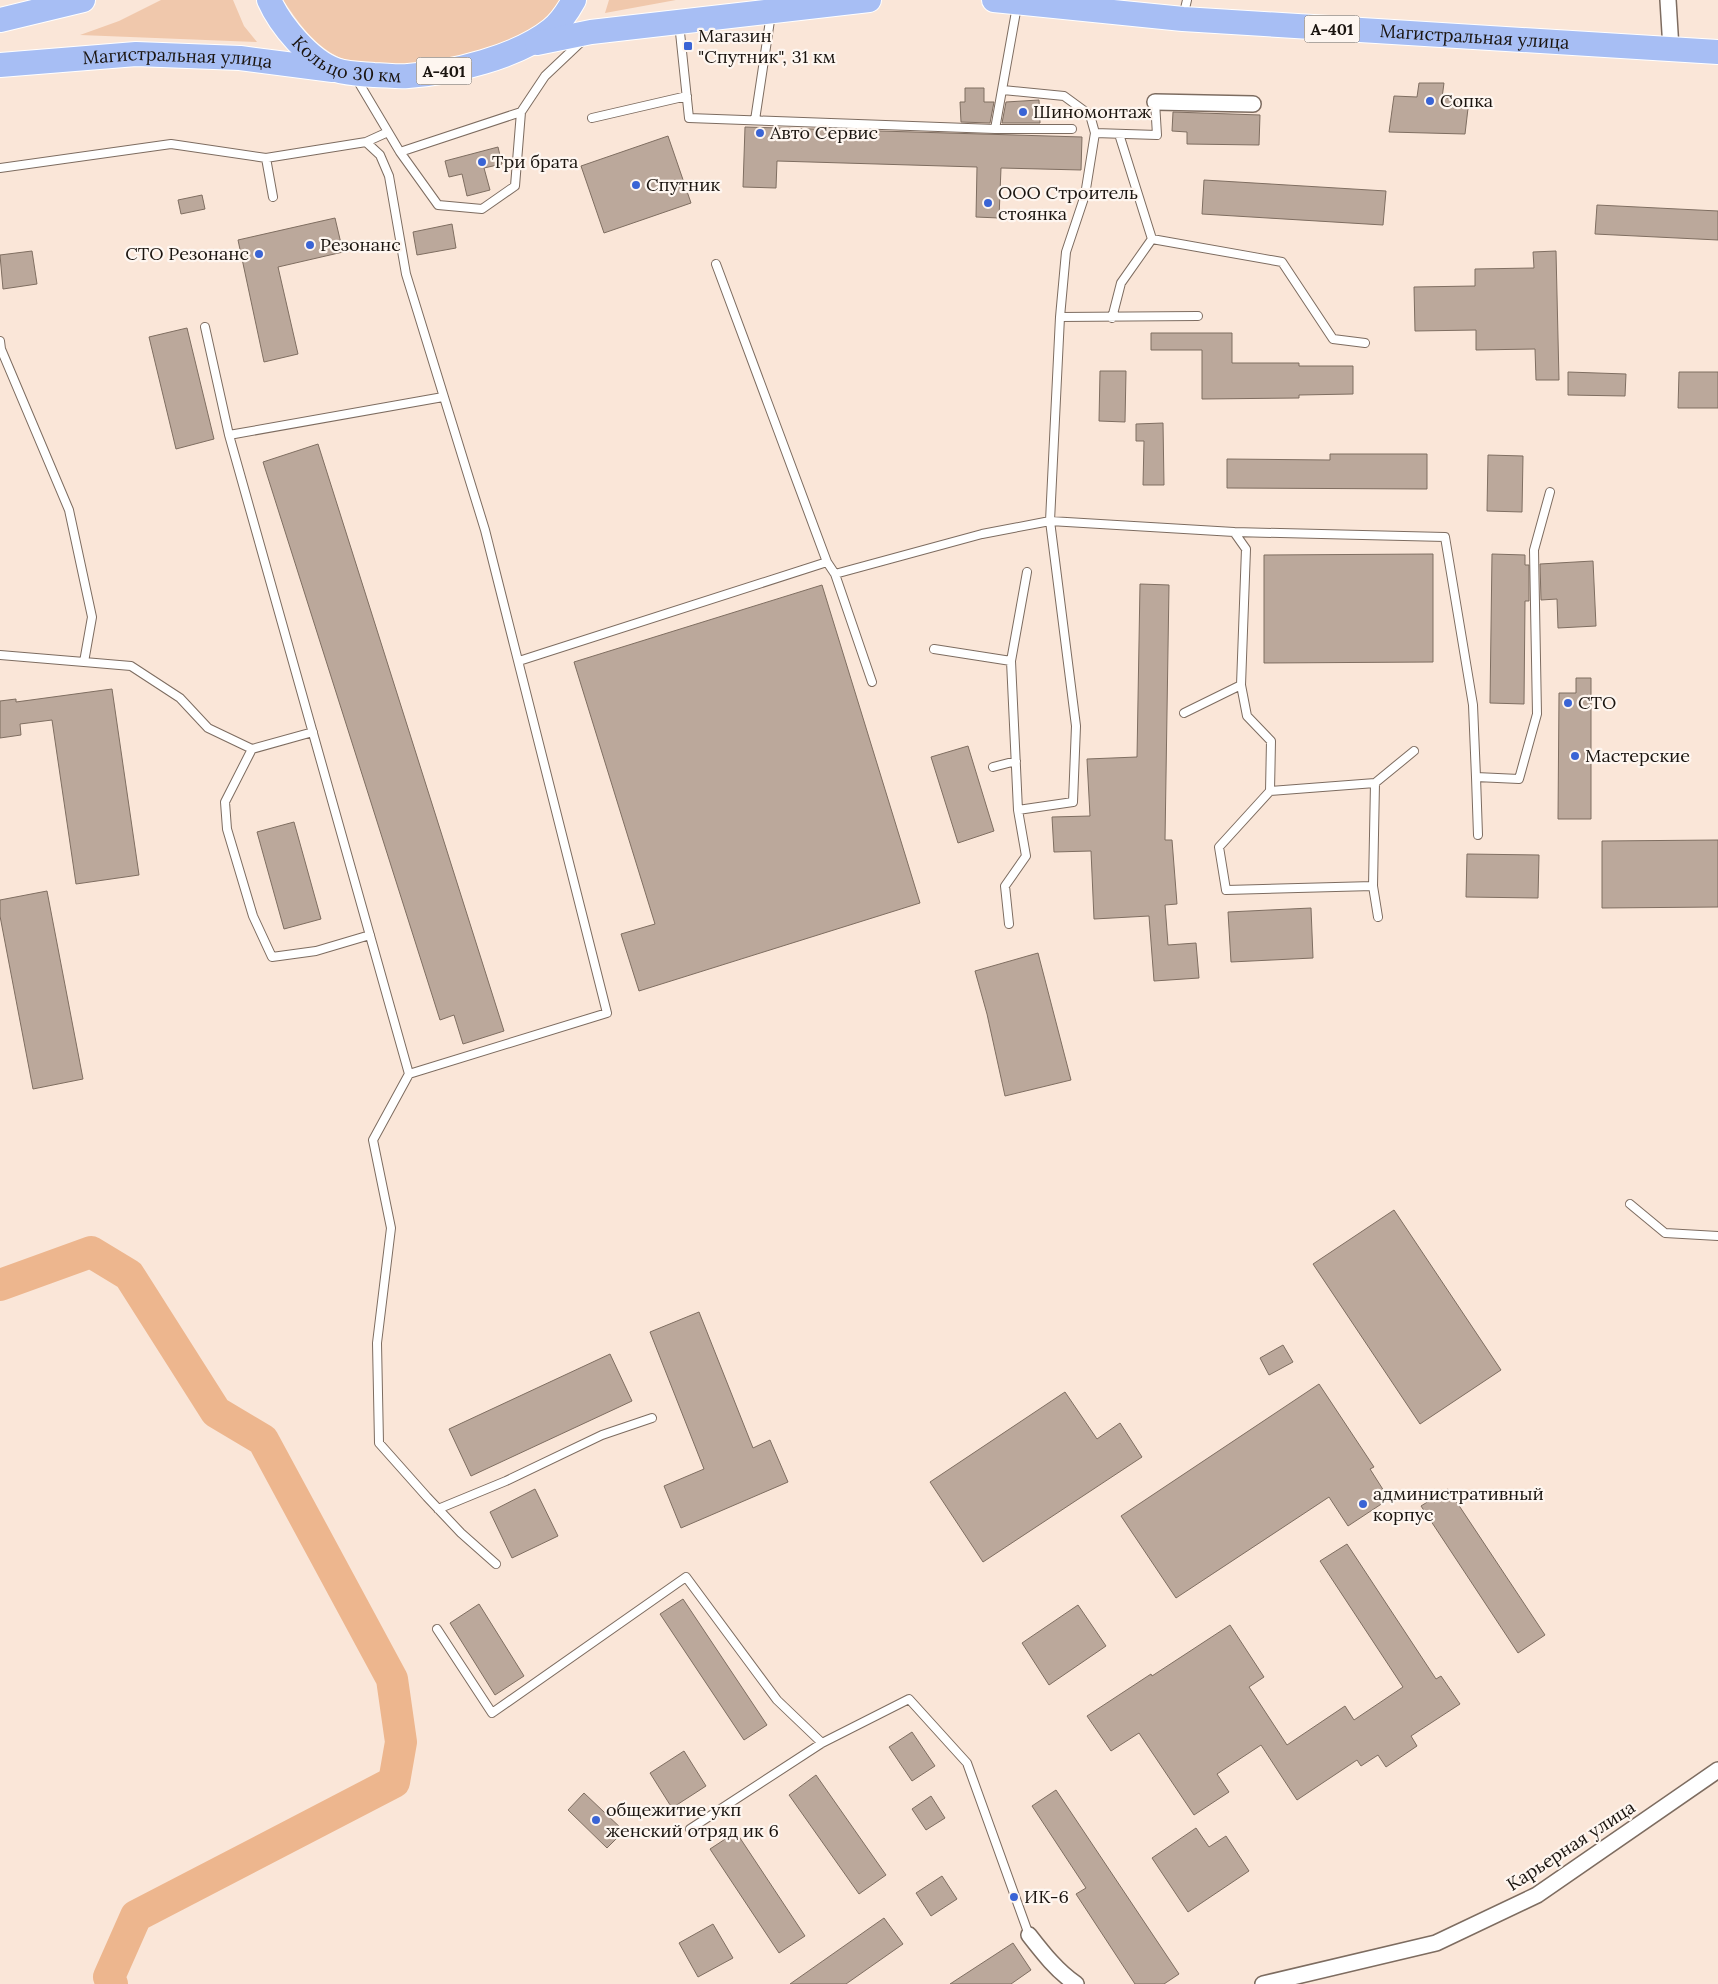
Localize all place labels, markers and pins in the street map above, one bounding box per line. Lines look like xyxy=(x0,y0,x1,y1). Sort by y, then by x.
place label: Магазин "Спутник", 31 км xyxy=(698,24,836,68)
marker: Магазин "Спутник", 31 км xyxy=(682,40,694,52)
place label: Сопка xyxy=(1440,89,1493,112)
marker: Сопка xyxy=(1424,95,1436,107)
place label: Шиномонтаж xyxy=(1033,100,1151,123)
marker: Шиномонтаж xyxy=(1017,106,1029,118)
place label: Авто Сервис xyxy=(769,121,878,144)
marker: Авто Сервис xyxy=(754,127,766,139)
place label: Три брата xyxy=(492,150,578,173)
marker: Три брата xyxy=(476,156,488,168)
place label: Спутник xyxy=(646,173,720,196)
marker: Спутник xyxy=(630,179,642,191)
place label: ООО Строитель стоянка xyxy=(998,181,1138,225)
marker: ООО Строитель стоянка xyxy=(982,197,994,209)
place label: Резонанс xyxy=(320,233,401,256)
marker: Резонанс xyxy=(304,239,316,251)
place label: СТО Резонанс xyxy=(125,242,249,265)
marker: СТО Резонанс xyxy=(253,248,265,260)
place label: СТО xyxy=(1578,691,1616,714)
marker: СТО xyxy=(1562,697,1574,709)
place label: Мастерские xyxy=(1585,744,1690,767)
marker: Мастерские xyxy=(1569,750,1581,762)
place label: административный корпус xyxy=(1373,1482,1544,1526)
marker: административный корпус xyxy=(1357,1498,1369,1510)
place label: общежитие укп женский отряд ик 6 xyxy=(606,1798,779,1842)
marker: общежитие укп женский отряд ик 6 xyxy=(590,1814,602,1826)
place label: ИК-6 xyxy=(1024,1885,1069,1908)
marker: ИК-6 xyxy=(1008,1891,1020,1903)

